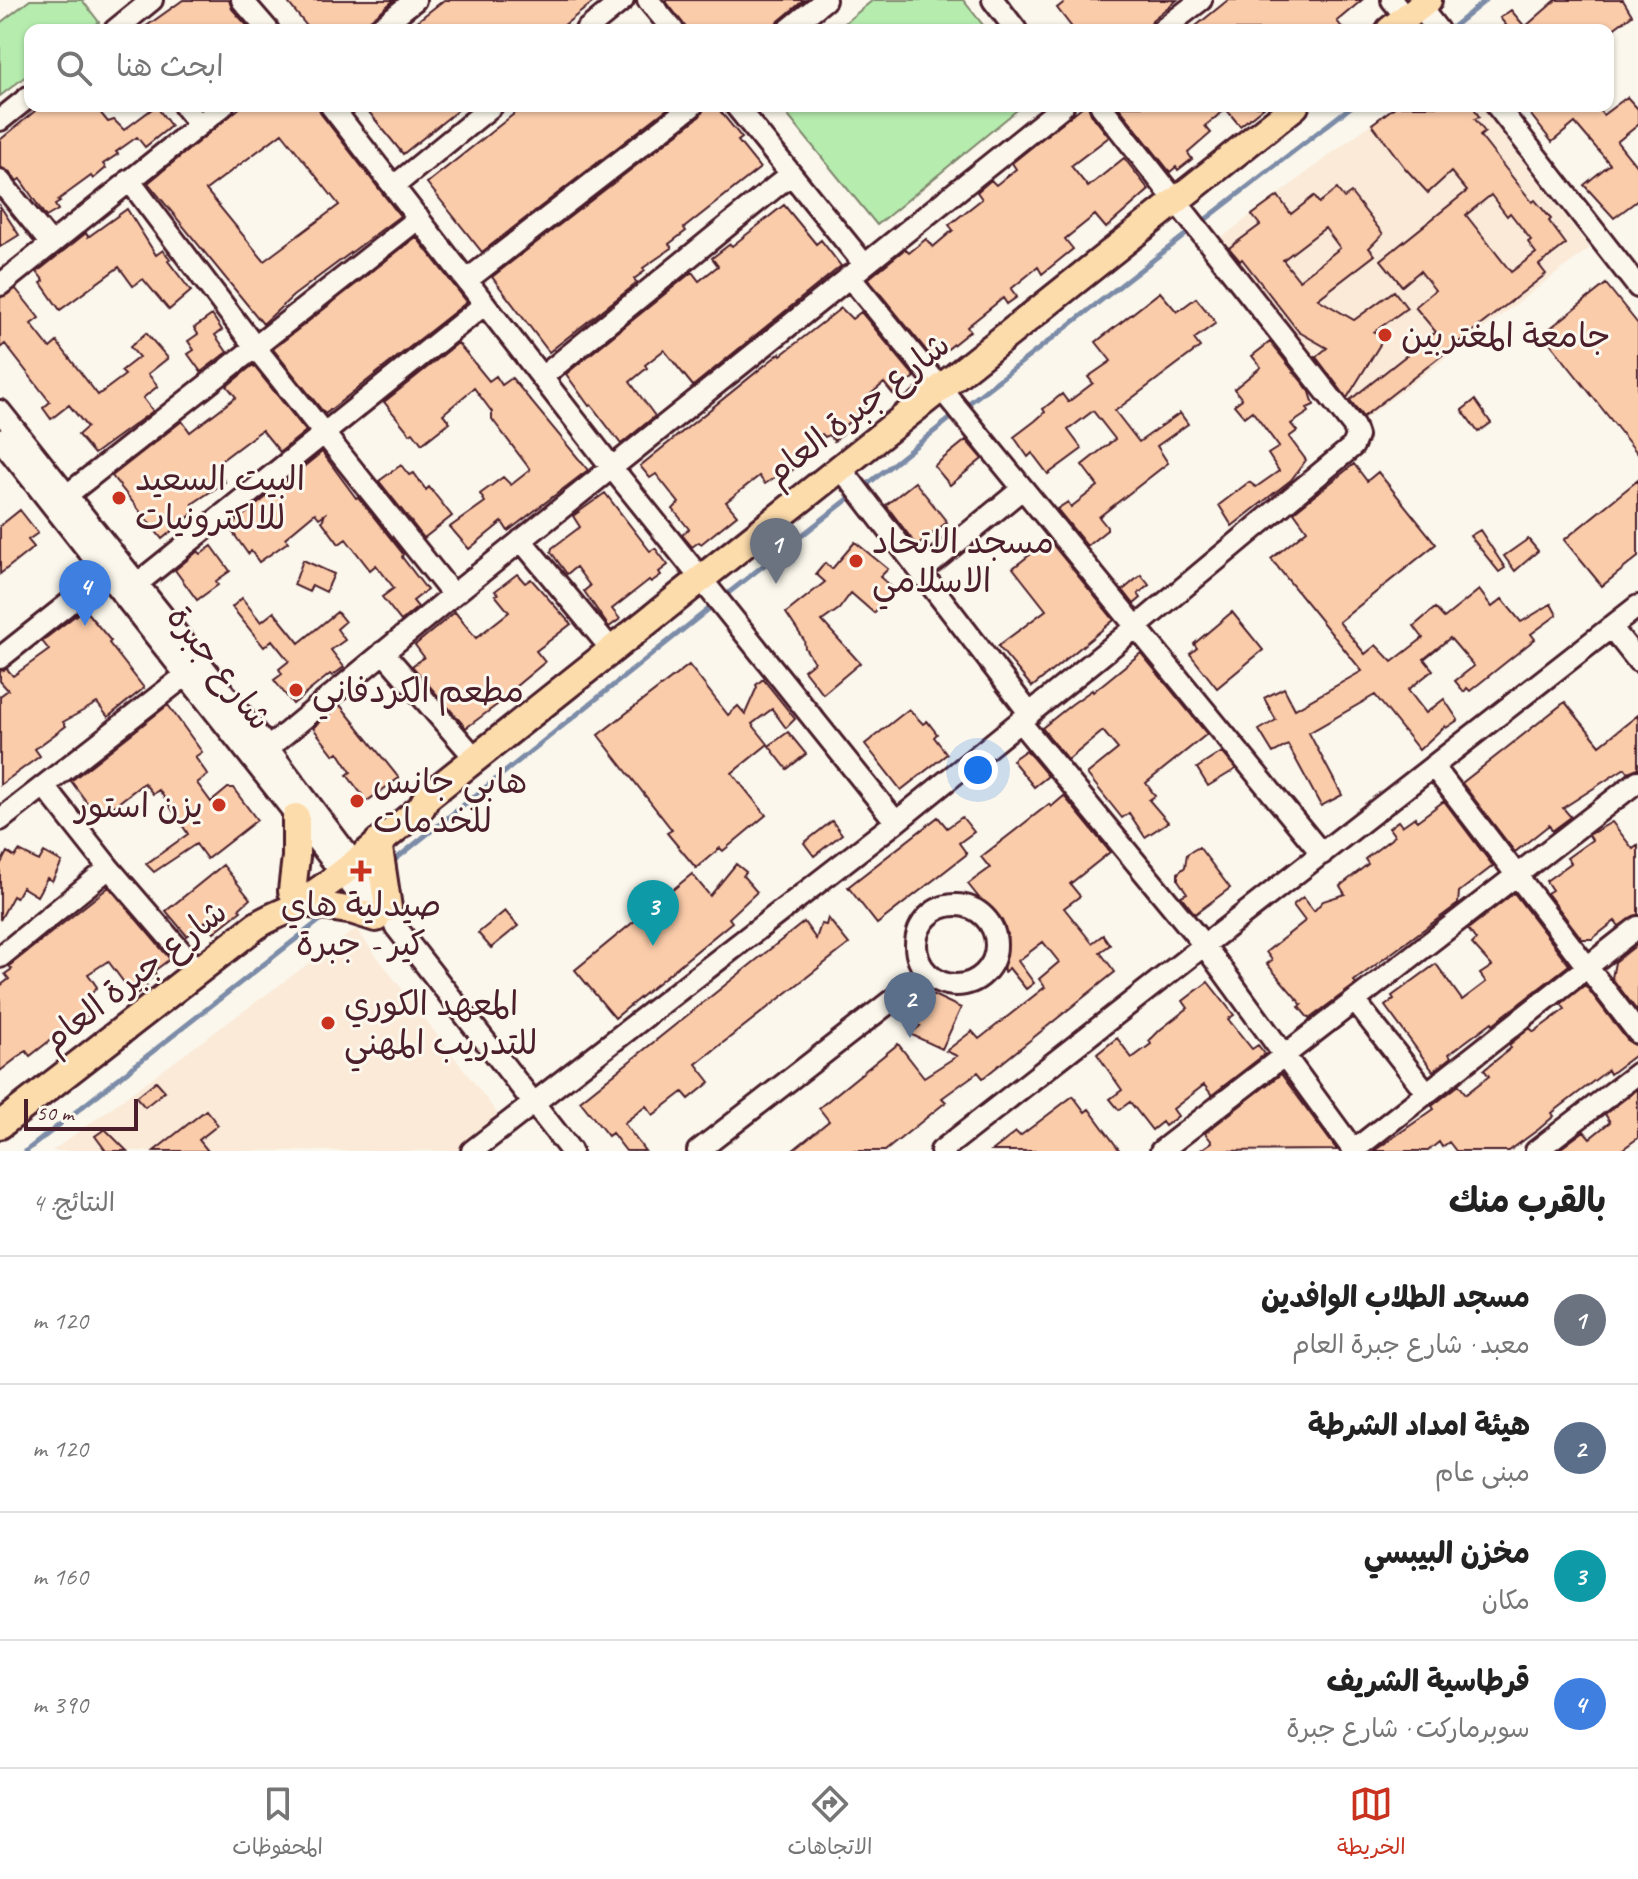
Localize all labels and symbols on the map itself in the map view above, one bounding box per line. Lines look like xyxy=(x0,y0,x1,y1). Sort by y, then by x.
place label: جامعة المغتربين xyxy=(1401,314,1611,357)
street label: شارع جبرة العام xyxy=(756,323,962,498)
marker: جامعة المغتربين xyxy=(1376,326,1394,344)
place label: البيت السعيد للالكترونيات xyxy=(135,457,305,539)
marker: البيت السعيد للالكترونيات xyxy=(110,489,128,507)
pin: 1 xyxy=(750,518,802,584)
place label: مسجد الاتحاد الاسلامي xyxy=(872,520,1054,610)
marker: مسجد الاتحاد الاسلامي xyxy=(847,552,865,570)
pin: 4 xyxy=(59,560,111,626)
street label: شارع جبرة xyxy=(156,596,282,740)
place label: مطعم الكردفاني xyxy=(312,669,524,720)
marker: مطعم الكردفاني xyxy=(287,681,305,699)
your location xyxy=(958,750,998,790)
place label: هابي جانس للخدمات xyxy=(373,760,527,842)
place label: يزن استور xyxy=(72,784,203,827)
marker: هابي جانس للخدمات xyxy=(348,792,366,810)
marker: يزن استور xyxy=(210,796,228,814)
marker: صيدلية هاي كير - جبرة xyxy=(352,862,370,880)
pin: 3 xyxy=(627,880,679,946)
place label: صيدلية هاي كير - جبرة xyxy=(281,883,441,965)
street label: شارع جبرة العام xyxy=(33,890,239,1065)
pin: 2 xyxy=(884,972,936,1038)
place label: المعهد الكوري للتدريب المهني xyxy=(344,982,538,1072)
marker: المعهد الكوري للتدريب المهني xyxy=(319,1014,337,1032)
scale bar xyxy=(24,1095,138,1131)

